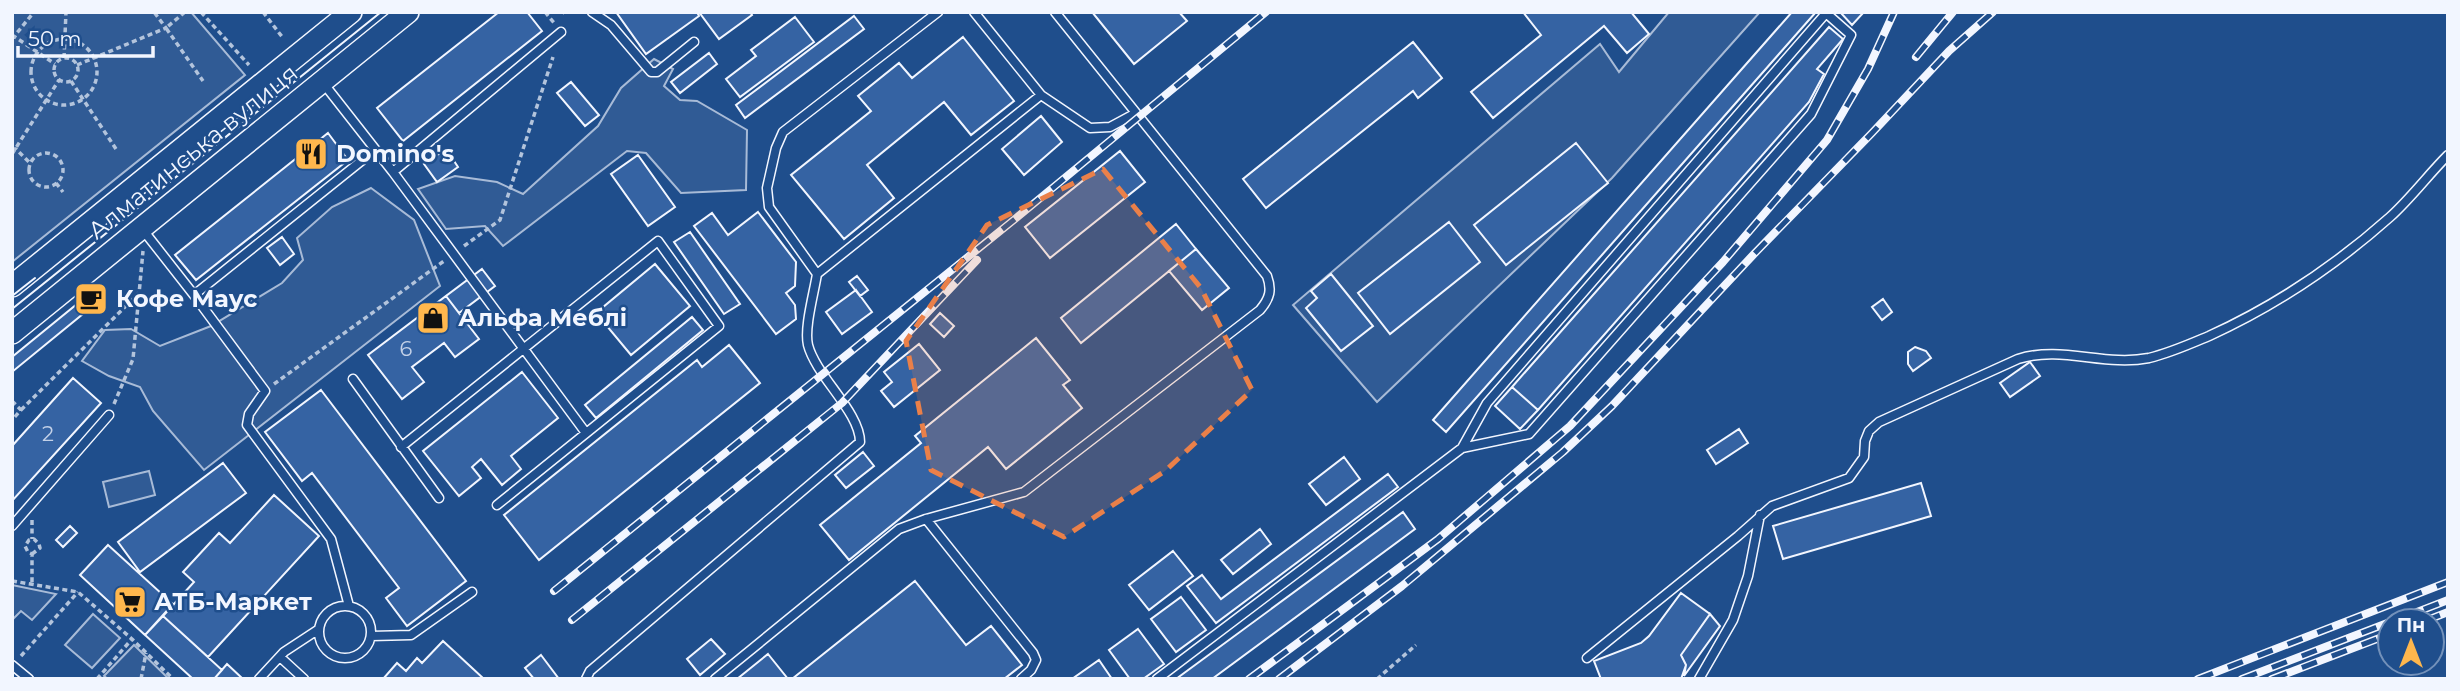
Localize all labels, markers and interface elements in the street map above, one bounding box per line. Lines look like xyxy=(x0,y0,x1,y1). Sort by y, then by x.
scale bar xyxy=(18,14,152,58)
text: 50 m xyxy=(28,26,82,51)
street label: Алматинська вулиця xyxy=(82,58,303,245)
restaurant icon: Domino's xyxy=(292,135,330,173)
place label: Domino's xyxy=(336,139,455,168)
cafe icon: Кофе Маус xyxy=(72,280,110,318)
place label: Кофе Маус xyxy=(116,284,257,313)
shop icon: Альфа Меблі xyxy=(414,299,452,337)
place label: Альфа Меблі xyxy=(458,303,627,332)
house number: 6 xyxy=(400,336,413,361)
house number: 2 xyxy=(42,421,54,446)
supermarket icon: АТБ-Маркет xyxy=(111,583,149,621)
place label: АТБ-Маркет xyxy=(154,587,312,616)
north arrow xyxy=(2376,607,2446,677)
text: Пн xyxy=(2397,614,2425,637)

